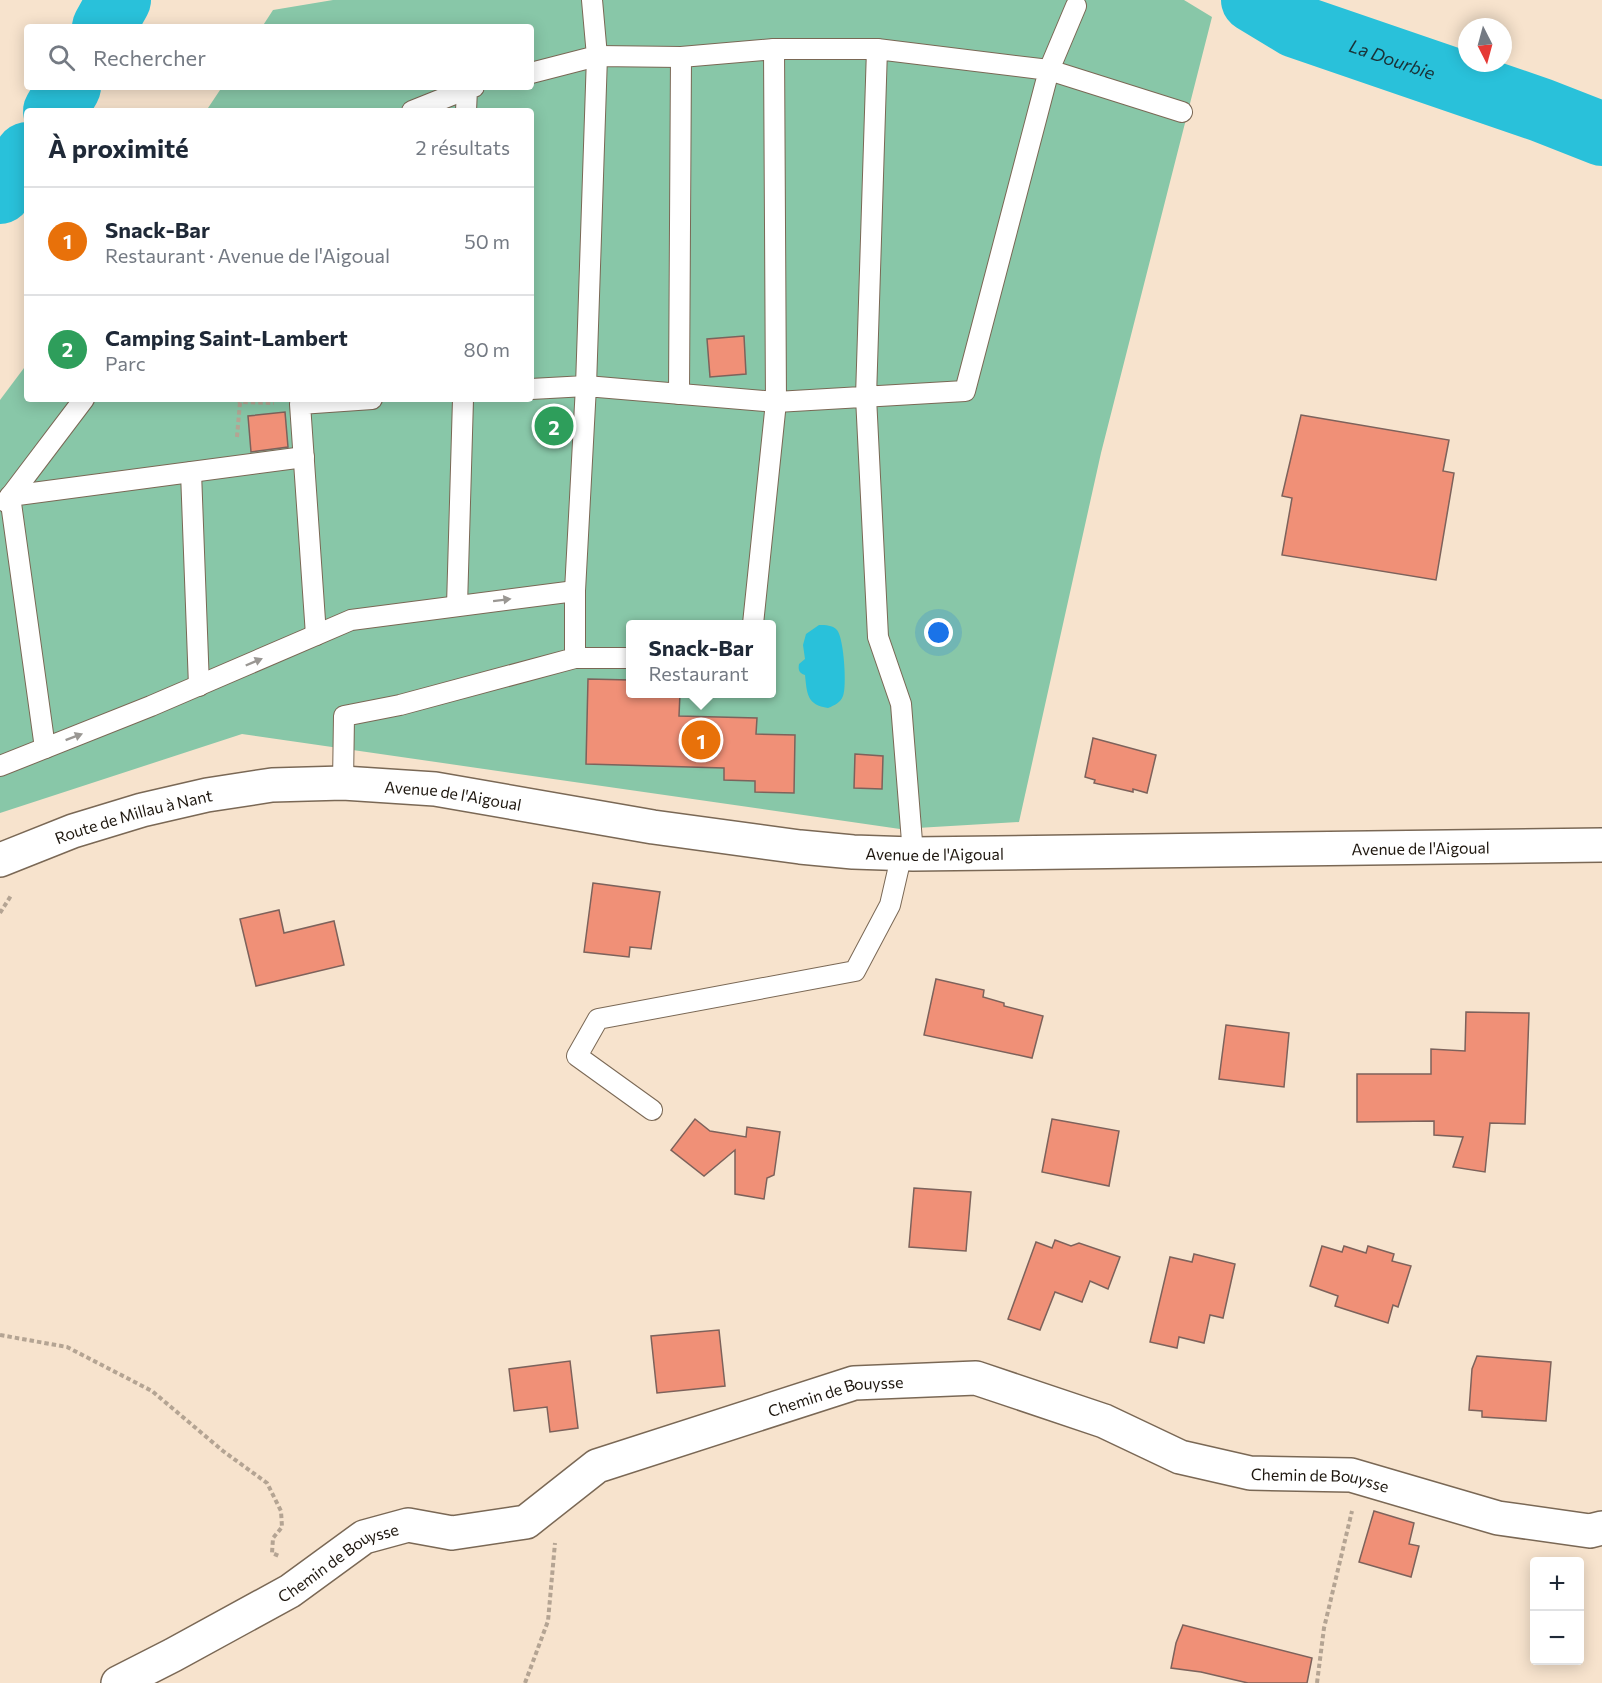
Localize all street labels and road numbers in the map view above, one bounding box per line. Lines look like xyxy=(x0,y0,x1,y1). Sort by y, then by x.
street label: Avenue de l'Aigoual xyxy=(384,776,523,813)
street label: Route de Millau à Nant xyxy=(52,785,214,847)
street label: Avenue de l'Aigoual xyxy=(1351,837,1490,858)
street label: Avenue de l'Aigoual xyxy=(865,843,1004,864)
street label: Chemin de Bouysse xyxy=(765,1371,904,1420)
street label: Chemin de Bouysse xyxy=(1251,1464,1392,1495)
street label: Chemin de Bouysse xyxy=(274,1519,400,1606)

